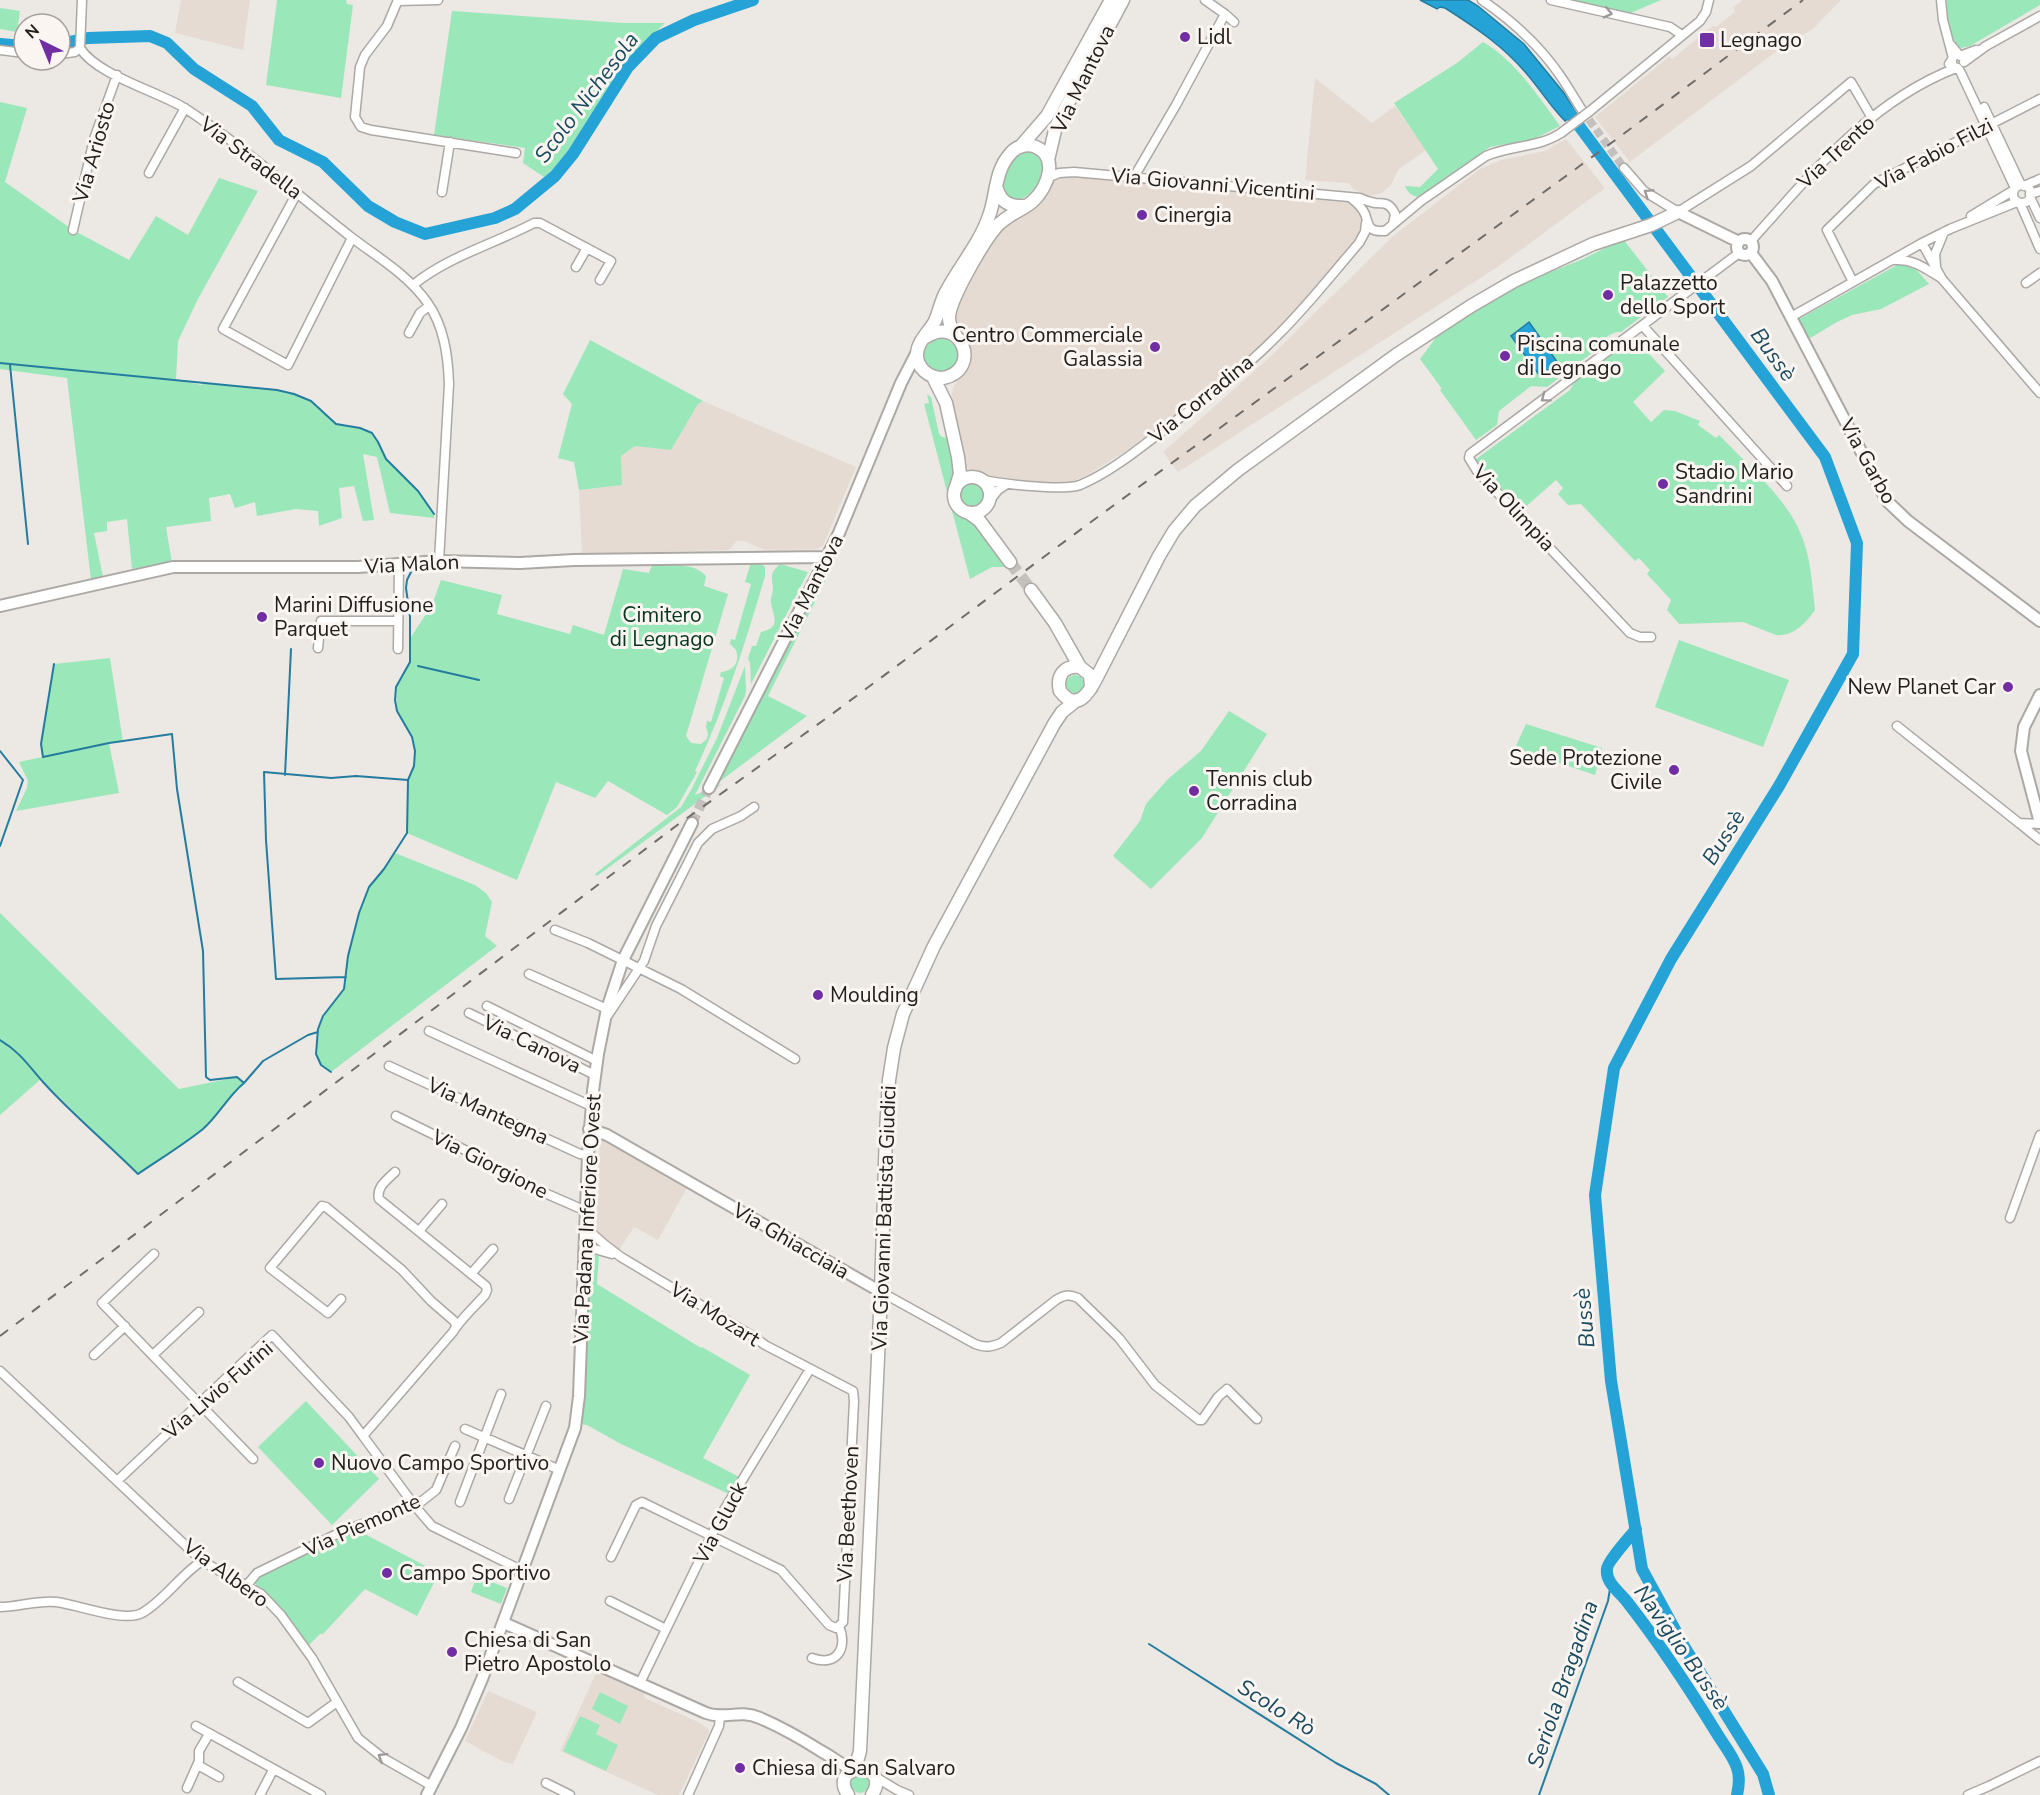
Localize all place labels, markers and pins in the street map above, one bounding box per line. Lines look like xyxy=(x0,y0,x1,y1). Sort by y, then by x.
place label: Lidl xyxy=(1197,23,1233,51)
place label: Legnago xyxy=(1720,26,1802,54)
marker: Lidl xyxy=(1178,30,1192,44)
marker: Legnago xyxy=(1698,31,1716,49)
place label: Cinergia xyxy=(1154,201,1232,229)
marker: Cinergia xyxy=(1135,208,1149,222)
place label: Palazzetto dello Sport xyxy=(1620,269,1726,321)
marker: Palazzetto dello Sport xyxy=(1601,288,1615,302)
place label: Centro Commerciale Galassia xyxy=(952,321,1143,373)
place label: Piscina comunale di Legnago xyxy=(1517,330,1680,382)
marker: Centro Commerciale Galassia xyxy=(1148,340,1162,354)
marker: Piscina comunale di Legnago xyxy=(1498,349,1512,363)
place label: Stadio Mario Sandrini xyxy=(1675,458,1794,510)
marker: Stadio Mario Sandrini xyxy=(1656,477,1670,491)
place label: Marini Diffusione Parquet xyxy=(274,591,433,643)
marker: Marini Diffusione Parquet xyxy=(255,610,269,624)
place label: New Planet Car xyxy=(1847,673,1996,701)
marker: New Planet Car xyxy=(2001,680,2015,694)
place label: Sede Protezione Civile xyxy=(1509,744,1662,796)
marker: Sede Protezione Civile xyxy=(1667,763,1681,777)
place label: Tennis club Corradina xyxy=(1206,765,1312,817)
marker: Tennis club Corradina xyxy=(1187,784,1201,798)
place label: Moulding xyxy=(830,981,919,1009)
marker: Moulding xyxy=(811,988,825,1002)
place label: Nuovo Campo Sportivo xyxy=(331,1449,549,1477)
marker: Nuovo Campo Sportivo xyxy=(312,1456,326,1470)
place label: Campo Sportivo xyxy=(399,1559,551,1587)
marker: Campo Sportivo xyxy=(380,1566,394,1580)
place label: Chiesa di San Pietro Apostolo xyxy=(464,1626,611,1678)
marker: Chiesa di San Pietro Apostolo xyxy=(445,1645,459,1659)
place label: Chiesa di San Salvaro xyxy=(752,1754,955,1782)
marker: Chiesa di San Salvaro xyxy=(733,1761,747,1775)

